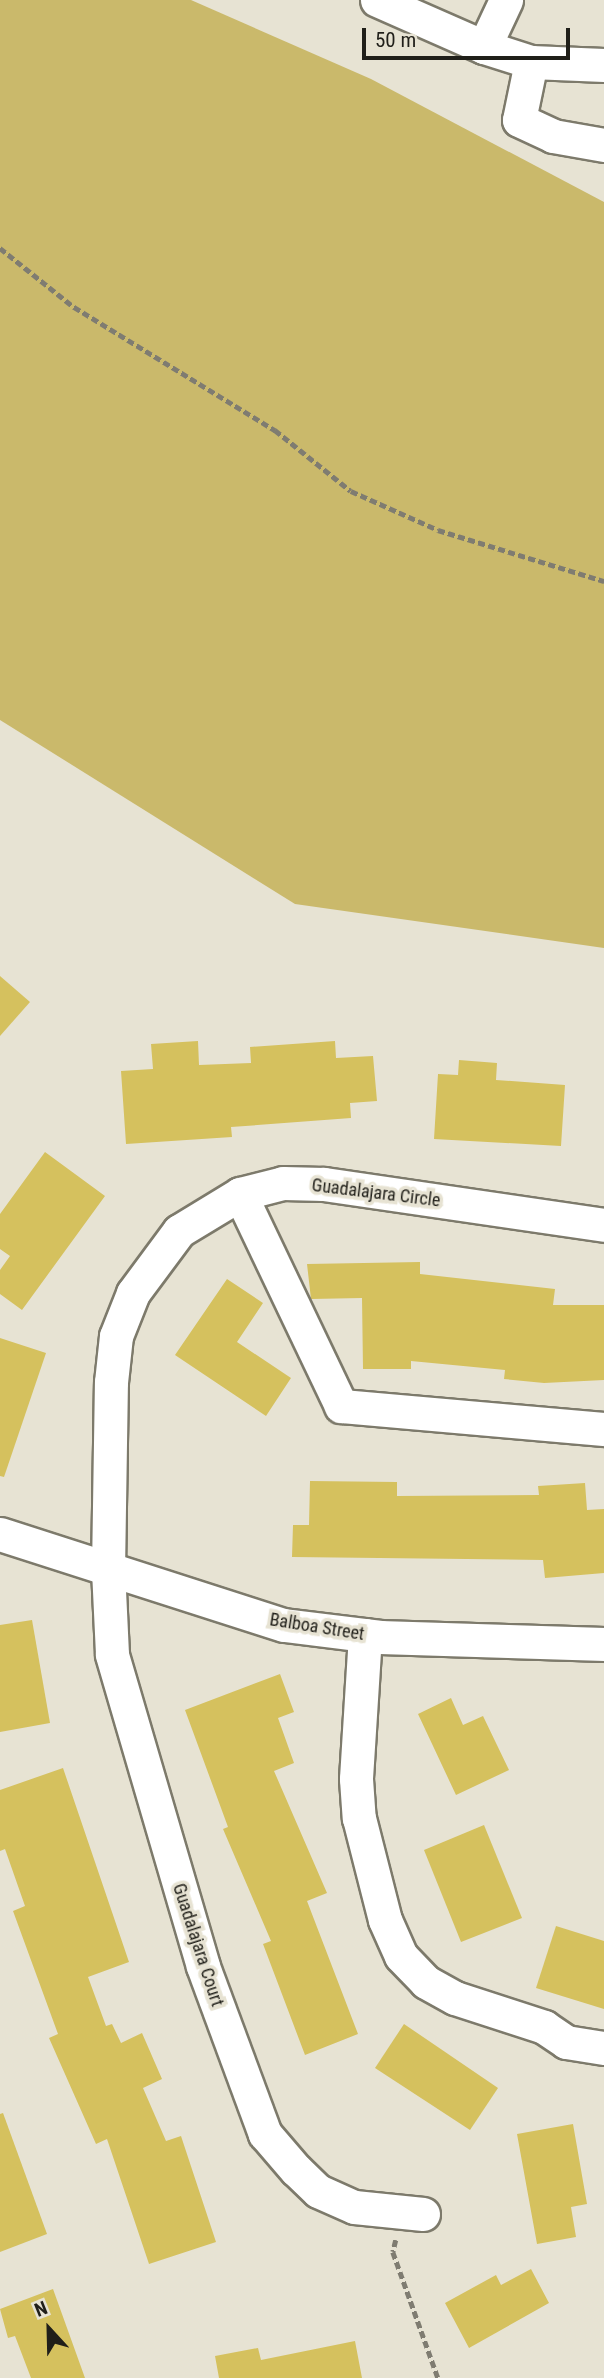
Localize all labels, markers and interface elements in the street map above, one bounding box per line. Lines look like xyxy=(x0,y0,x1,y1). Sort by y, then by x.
scale bar xyxy=(366,14,574,58)
text: 50 m xyxy=(375,28,416,52)
street label: Guadalajara Circle xyxy=(310,1174,442,1212)
street label: Balboa Street xyxy=(268,1609,366,1645)
street label: Guadalajara Court xyxy=(168,1881,228,2009)
north arrow xyxy=(14,2294,84,2364)
text: N xyxy=(31,2296,51,2322)

